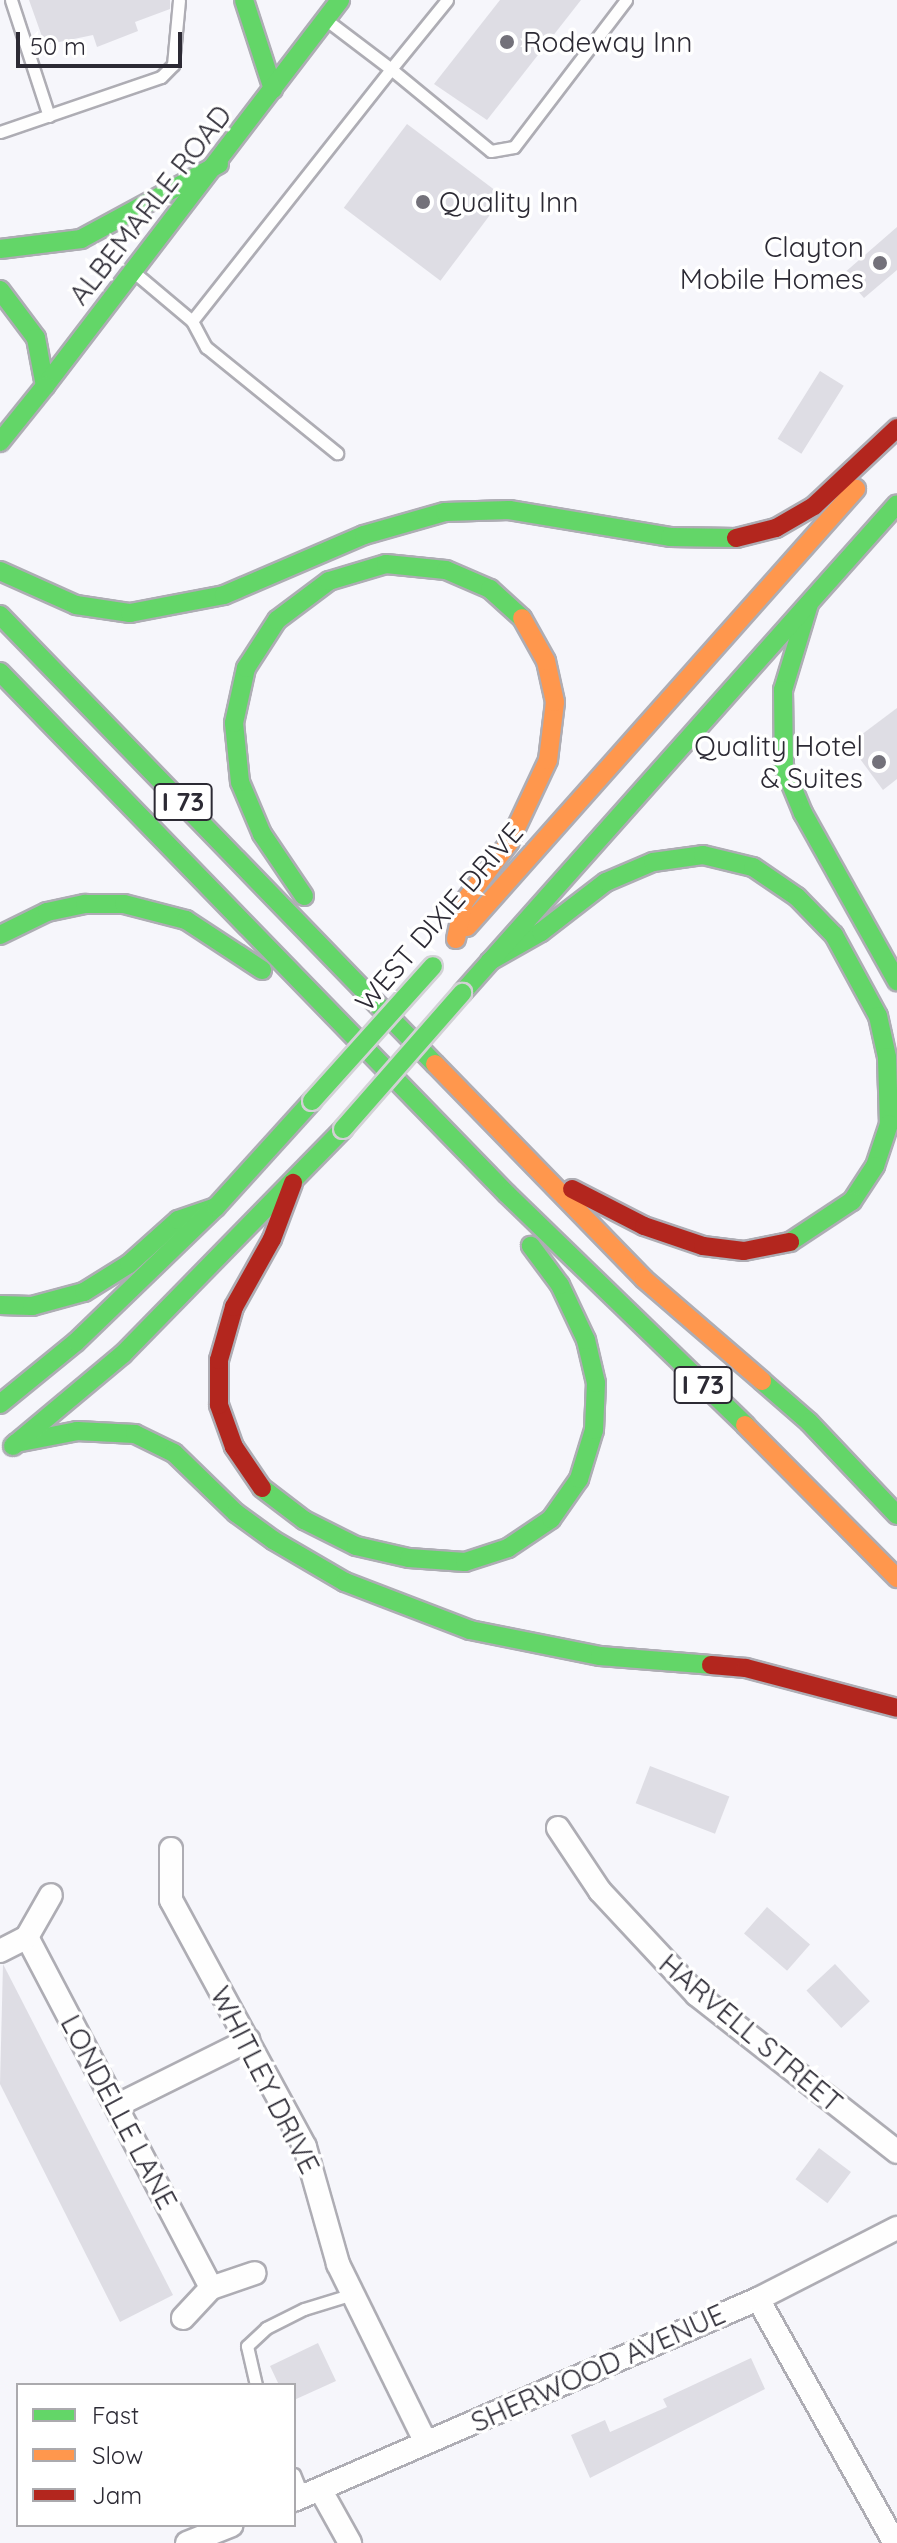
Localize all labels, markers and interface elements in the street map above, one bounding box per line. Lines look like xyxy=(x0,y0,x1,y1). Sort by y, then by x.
scale bar xyxy=(20,16,186,66)
place label: Rodeway Inn xyxy=(523,25,692,59)
text: 50 m xyxy=(30,31,86,61)
marker: Rodeway Inn xyxy=(498,33,516,51)
street label: ALBEMARLE ROAD xyxy=(62,99,238,311)
place label: Quality Inn xyxy=(439,185,578,219)
marker: Quality Inn xyxy=(414,193,432,211)
place label: Clayton Mobile Homes xyxy=(680,230,864,296)
marker: Clayton Mobile Homes xyxy=(871,254,889,272)
place label: Quality Hotel & Suites xyxy=(694,729,863,795)
marker: Quality Hotel & Suites xyxy=(870,753,888,771)
road number: I 73 xyxy=(153,780,213,824)
street label: WEST DIXIE DRIVE xyxy=(348,816,530,1018)
road number: I 73 xyxy=(673,1363,733,1407)
street label: HARVELL STREET xyxy=(653,1947,849,2119)
street label: WHITLEY DRIVE xyxy=(203,1981,327,2179)
street label: LONDELLE LANE xyxy=(54,2009,184,2215)
street label: SHERWOOD AVENUE xyxy=(466,2297,730,2439)
legend xyxy=(16,2383,296,2527)
text: Fast xyxy=(92,2400,139,2430)
text: Slow xyxy=(92,2440,143,2470)
text: Jam xyxy=(92,2480,142,2510)

